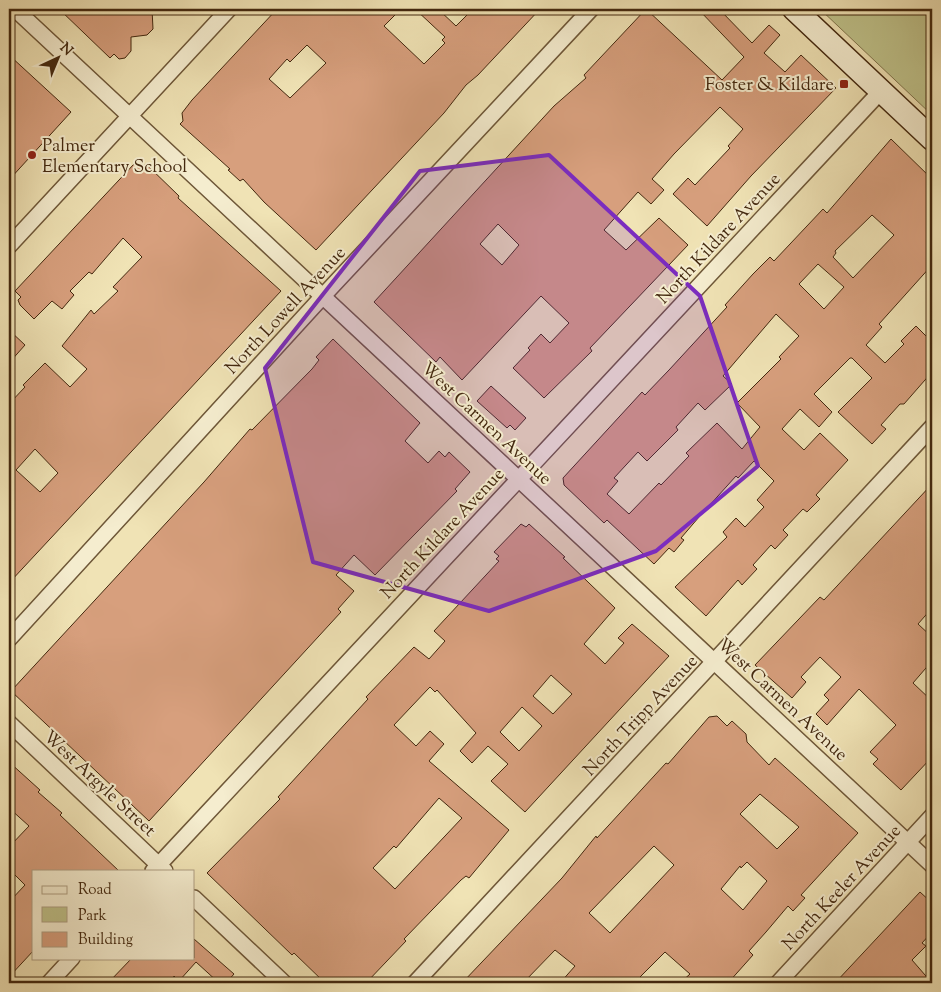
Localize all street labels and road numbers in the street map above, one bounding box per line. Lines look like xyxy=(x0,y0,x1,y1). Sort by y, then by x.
street label: North Kildare Avenue xyxy=(651,168,787,311)
street label: North Lowell Avenue xyxy=(220,242,353,381)
street label: West Carmen Avenue xyxy=(414,357,557,492)
street label: North Kildare Avenue xyxy=(375,463,511,606)
street label: West Carmen Avenue xyxy=(710,633,853,768)
street label: North Tripp Avenue xyxy=(578,650,705,783)
street label: West Argyle Street xyxy=(36,725,161,844)
street label: North Keeler Avenue xyxy=(777,819,908,957)

